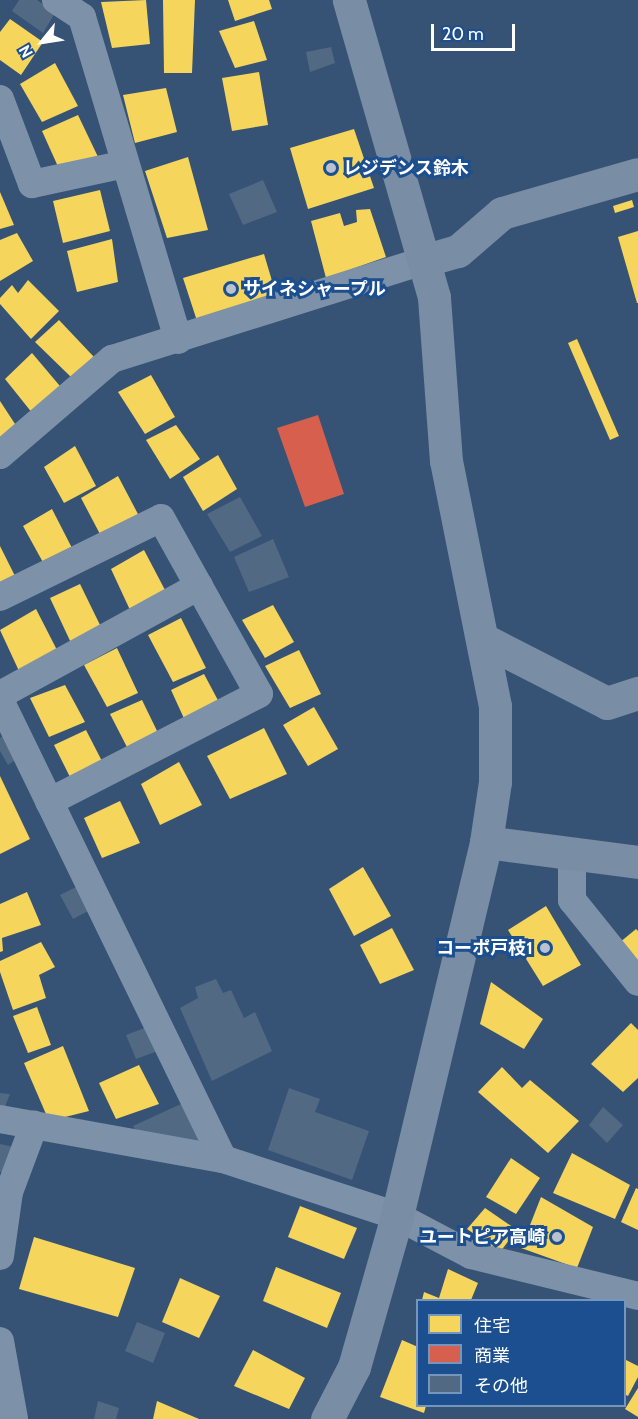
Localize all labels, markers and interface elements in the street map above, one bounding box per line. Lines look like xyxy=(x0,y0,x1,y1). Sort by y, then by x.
north arrow xyxy=(12,12,72,72)
scale bar xyxy=(434,12,518,50)
text: 20 m xyxy=(442,23,484,45)
text: N xyxy=(15,42,37,61)
place label: レジデンス鈴木 xyxy=(343,157,469,179)
marker: レジデンス鈴木 xyxy=(324,161,338,175)
place label: サイネシャープル xyxy=(243,278,387,300)
marker: サイネシャープル xyxy=(224,282,238,296)
place label: コーポ戸枝1 xyxy=(436,937,533,959)
marker: コーポ戸枝1 xyxy=(538,941,552,955)
place label: ユートピア高崎 xyxy=(419,1226,545,1248)
marker: ユートピア高崎 xyxy=(550,1230,564,1244)
legend xyxy=(416,1299,626,1407)
text: 住宅 xyxy=(474,1315,510,1337)
text: 商業 xyxy=(474,1345,510,1367)
text: その他 xyxy=(474,1375,528,1397)

